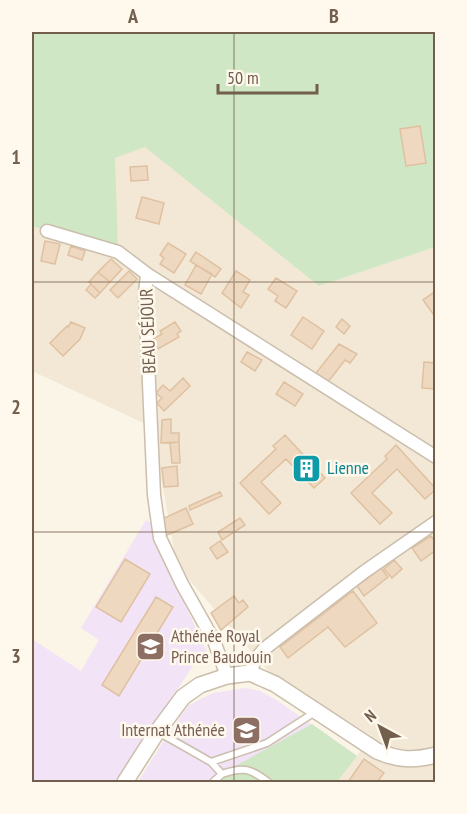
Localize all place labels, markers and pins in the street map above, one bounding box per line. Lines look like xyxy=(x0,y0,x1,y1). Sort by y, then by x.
building icon: Lienne xyxy=(290,452,322,484)
place label: Lienne xyxy=(327,456,369,479)
place label: Athénée Royal Prince Baudouin xyxy=(171,624,271,668)
school or university icon: Athénée Royal Prince Baudouin xyxy=(134,630,166,662)
school or university icon: Internat Athénée xyxy=(230,714,262,746)
place label: Internat Athénée xyxy=(121,718,225,741)

